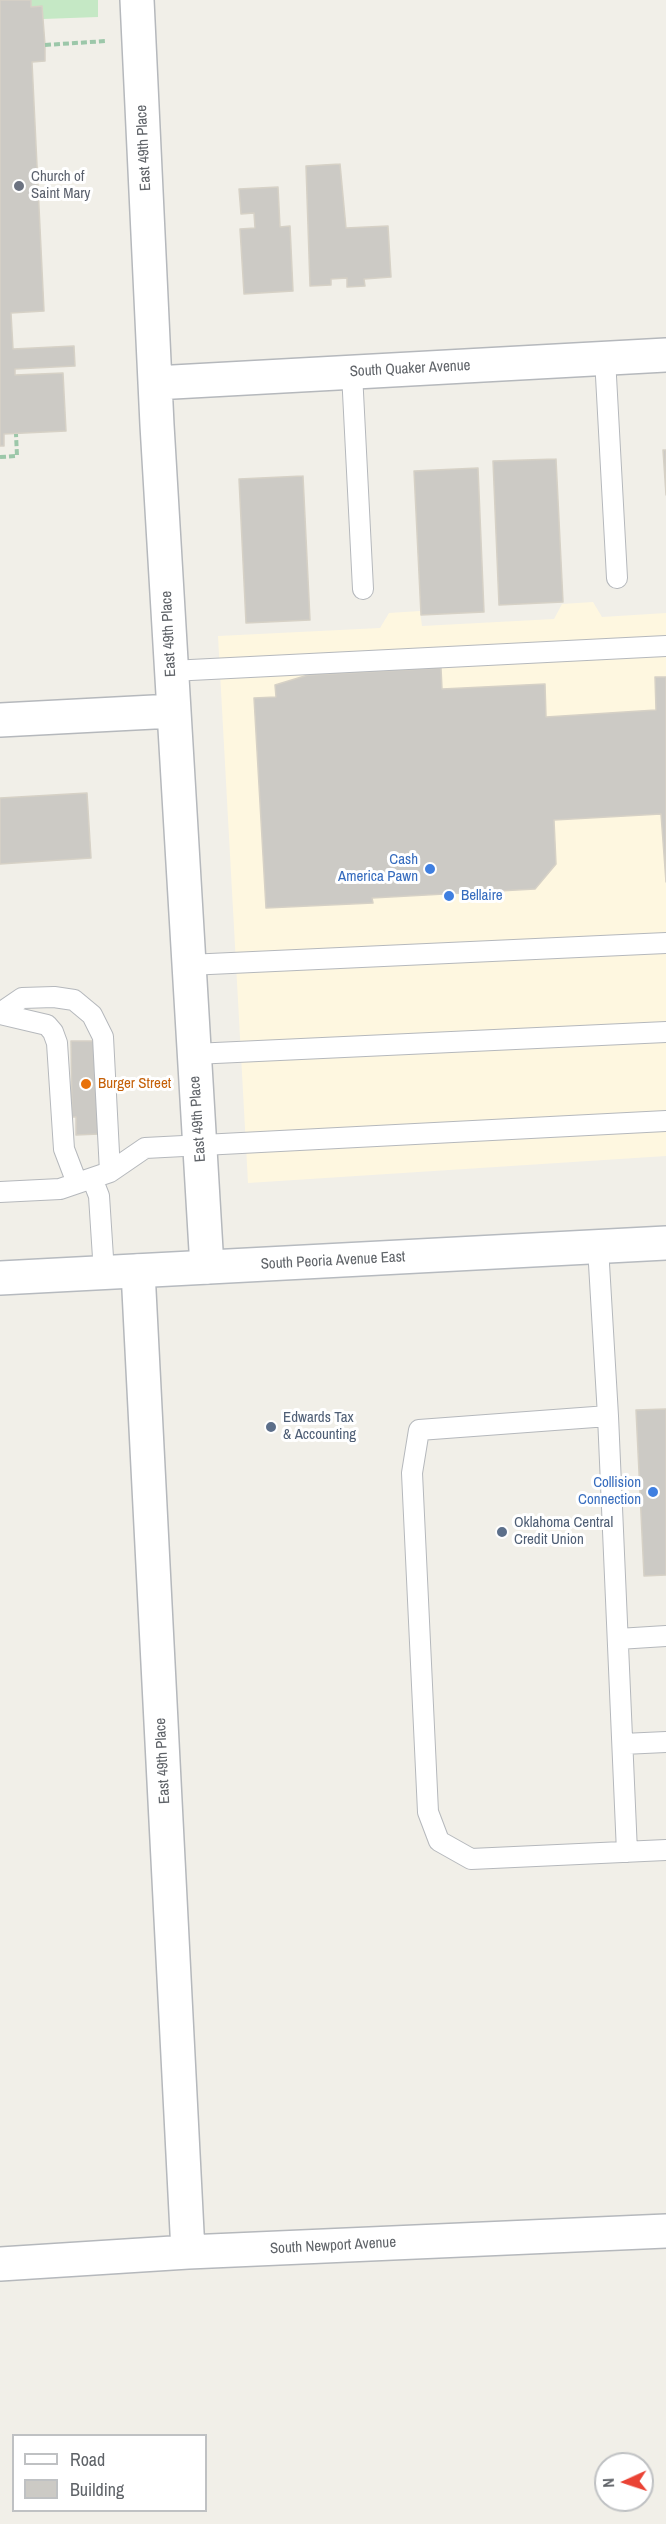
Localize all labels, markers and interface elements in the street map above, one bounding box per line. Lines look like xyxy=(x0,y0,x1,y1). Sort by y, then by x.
street label: East 49th Place xyxy=(133,105,155,191)
place label: Church of Saint Mary xyxy=(31,168,90,203)
marker: Church of Saint Mary xyxy=(12,179,26,193)
street label: South Quaker Avenue xyxy=(349,357,471,381)
street label: East 49th Place xyxy=(158,591,180,677)
place label: Cash America Pawn xyxy=(338,851,418,886)
marker: Cash America Pawn xyxy=(423,862,437,876)
place label: Bellaire xyxy=(461,887,503,905)
marker: Bellaire xyxy=(442,889,456,903)
place label: Burger Street xyxy=(98,1075,171,1093)
street label: East 49th Place xyxy=(186,1075,210,1163)
marker: Burger Street xyxy=(79,1077,93,1091)
street label: South Peoria Avenue East xyxy=(260,1248,406,1274)
place label: Edwards Tax & Accounting xyxy=(283,1409,356,1444)
marker: Edwards Tax & Accounting xyxy=(264,1420,278,1434)
place label: Collision Connection xyxy=(578,1474,641,1509)
marker: Collision Connection xyxy=(646,1485,660,1499)
place label: Oklahoma Central Credit Union xyxy=(514,1514,613,1549)
marker: Oklahoma Central Credit Union xyxy=(495,1525,509,1539)
street label: East 49th Place xyxy=(152,1718,174,1804)
street label: South Newport Avenue xyxy=(269,2234,397,2258)
legend xyxy=(12,2434,207,2512)
text: Road xyxy=(70,2447,105,2472)
north arrow xyxy=(594,2452,654,2512)
text: Building xyxy=(70,2477,124,2502)
text: N xyxy=(597,2478,619,2488)

